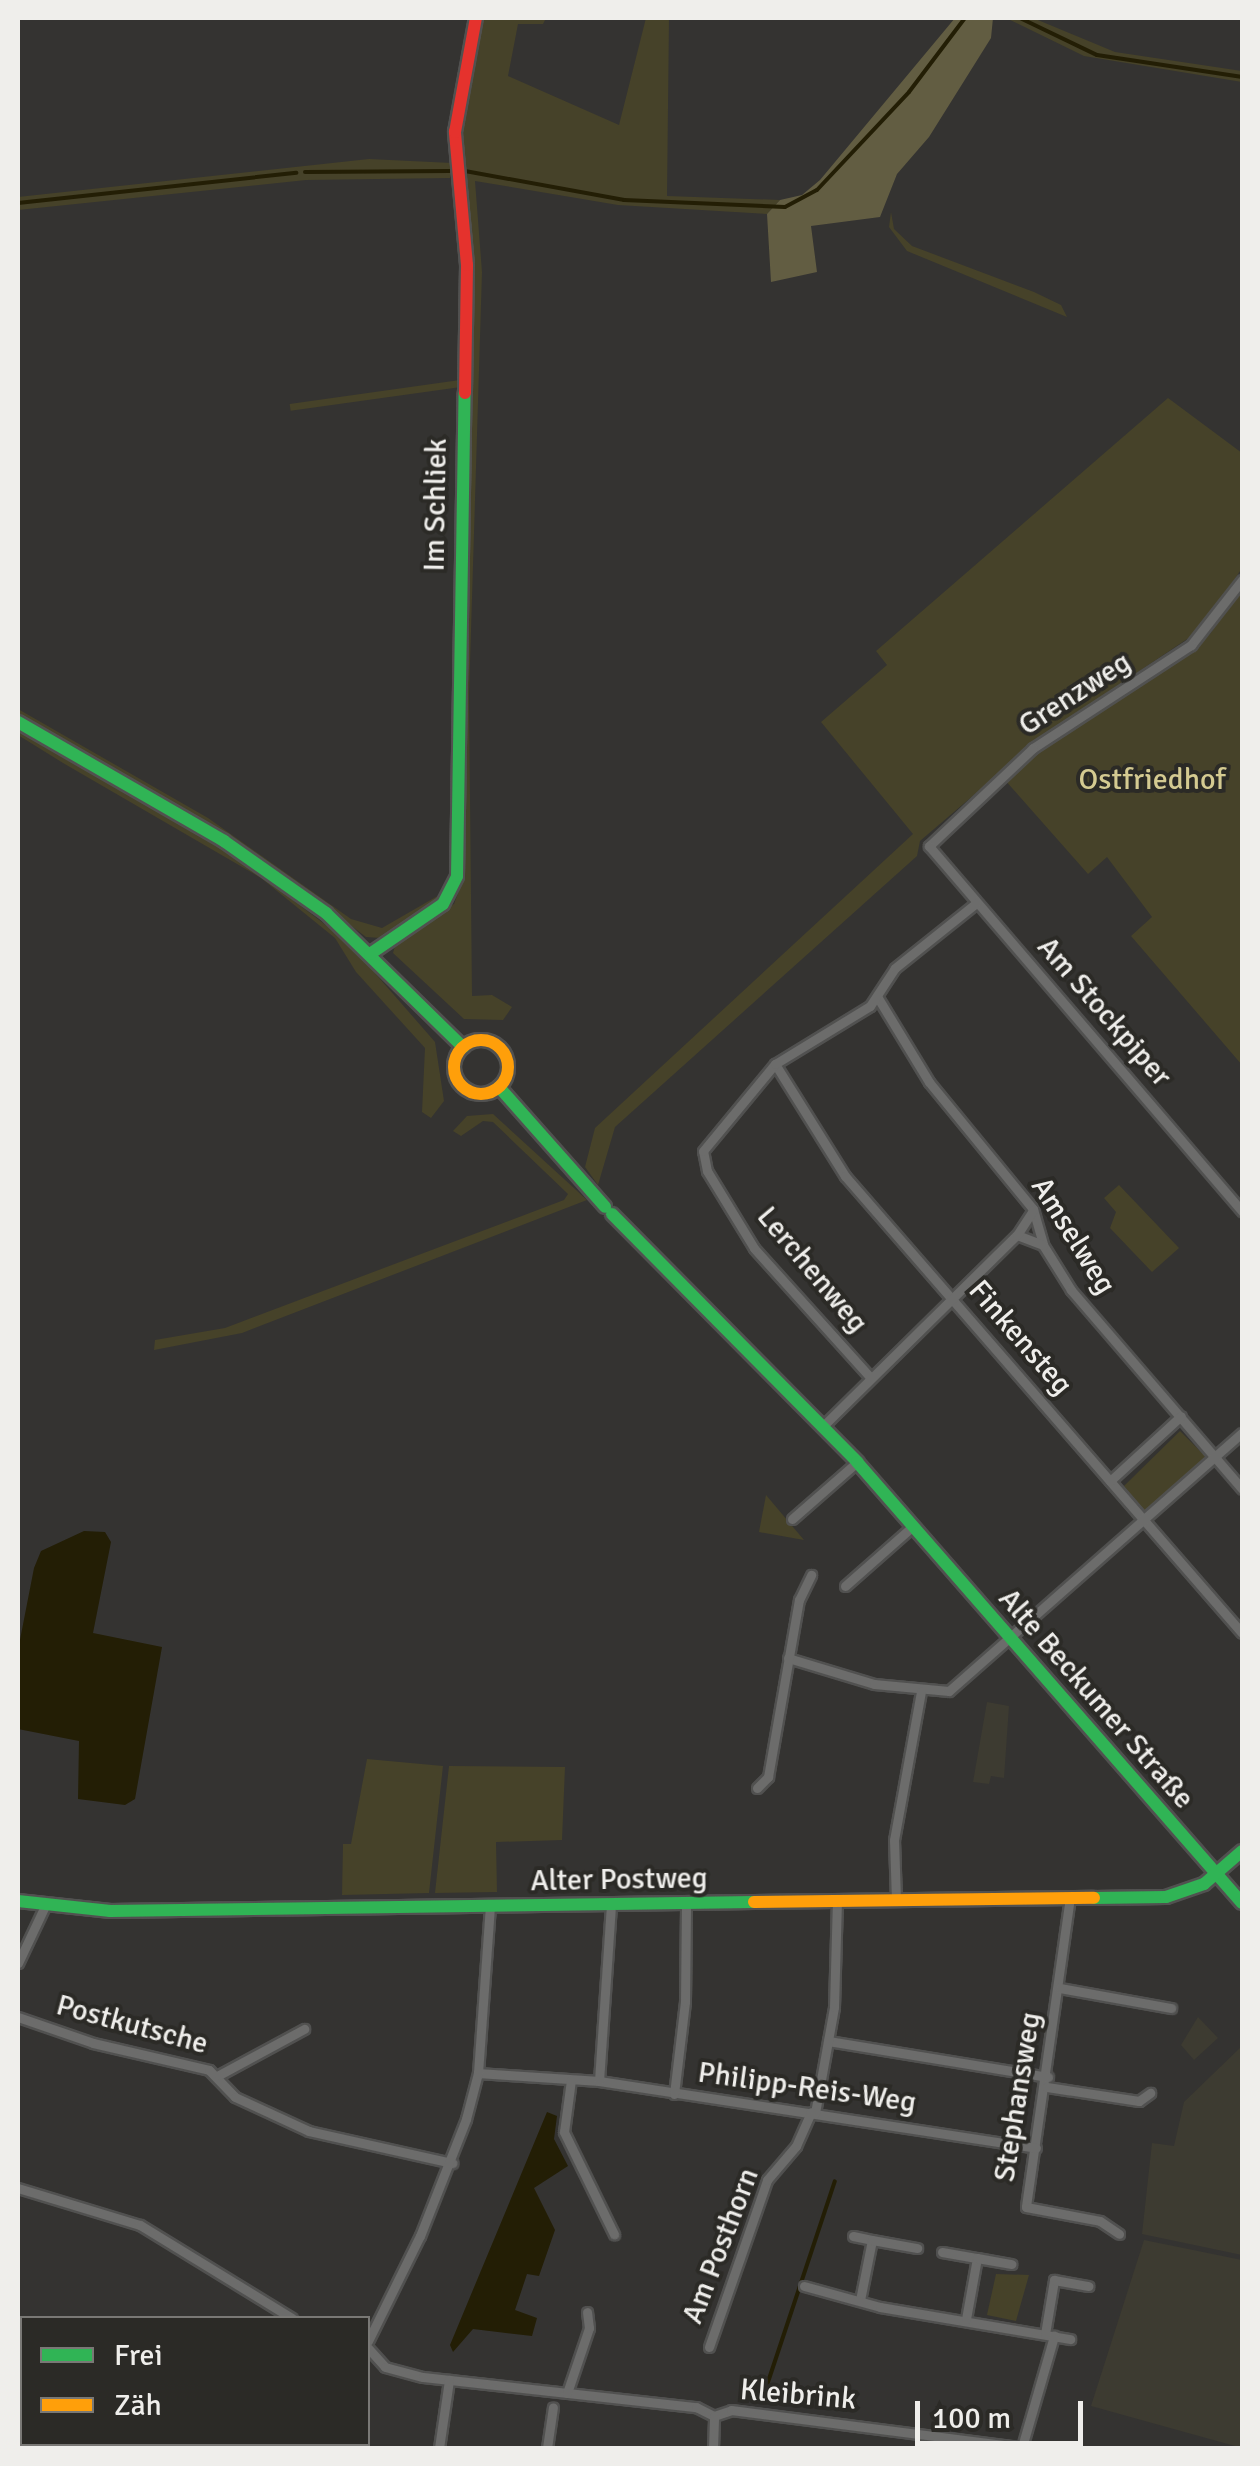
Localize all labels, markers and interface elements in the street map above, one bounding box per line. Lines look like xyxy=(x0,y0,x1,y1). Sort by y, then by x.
street label: Im Schliek xyxy=(417,438,455,572)
street label: Grenzweg xyxy=(1012,644,1138,744)
park label: Ostfriedhof xyxy=(1079,762,1225,798)
street label: Am Stockpiper xyxy=(1029,930,1179,1094)
street label: Amselweg xyxy=(1023,1171,1123,1301)
street label: Lerchenweg xyxy=(749,1199,875,1341)
street label: Finkensteg xyxy=(960,1273,1080,1403)
street label: Alte Beckumer Straße xyxy=(991,1582,1201,1816)
street label: Alter Postweg xyxy=(530,1860,708,1900)
street label: Postkutsche xyxy=(52,1987,212,2063)
street label: Stephansweg xyxy=(987,2010,1049,2184)
street label: Philipp-Reis-Weg xyxy=(695,2055,919,2121)
street label: Am Posthorn xyxy=(675,2163,767,2329)
legend xyxy=(20,2316,370,2446)
text: Frei xyxy=(114,2337,163,2374)
street label: Kleibrink xyxy=(738,2372,858,2418)
scale bar xyxy=(920,2381,1088,2443)
text: Zäh xyxy=(114,2387,162,2424)
text: 100 m xyxy=(932,2400,1011,2437)

